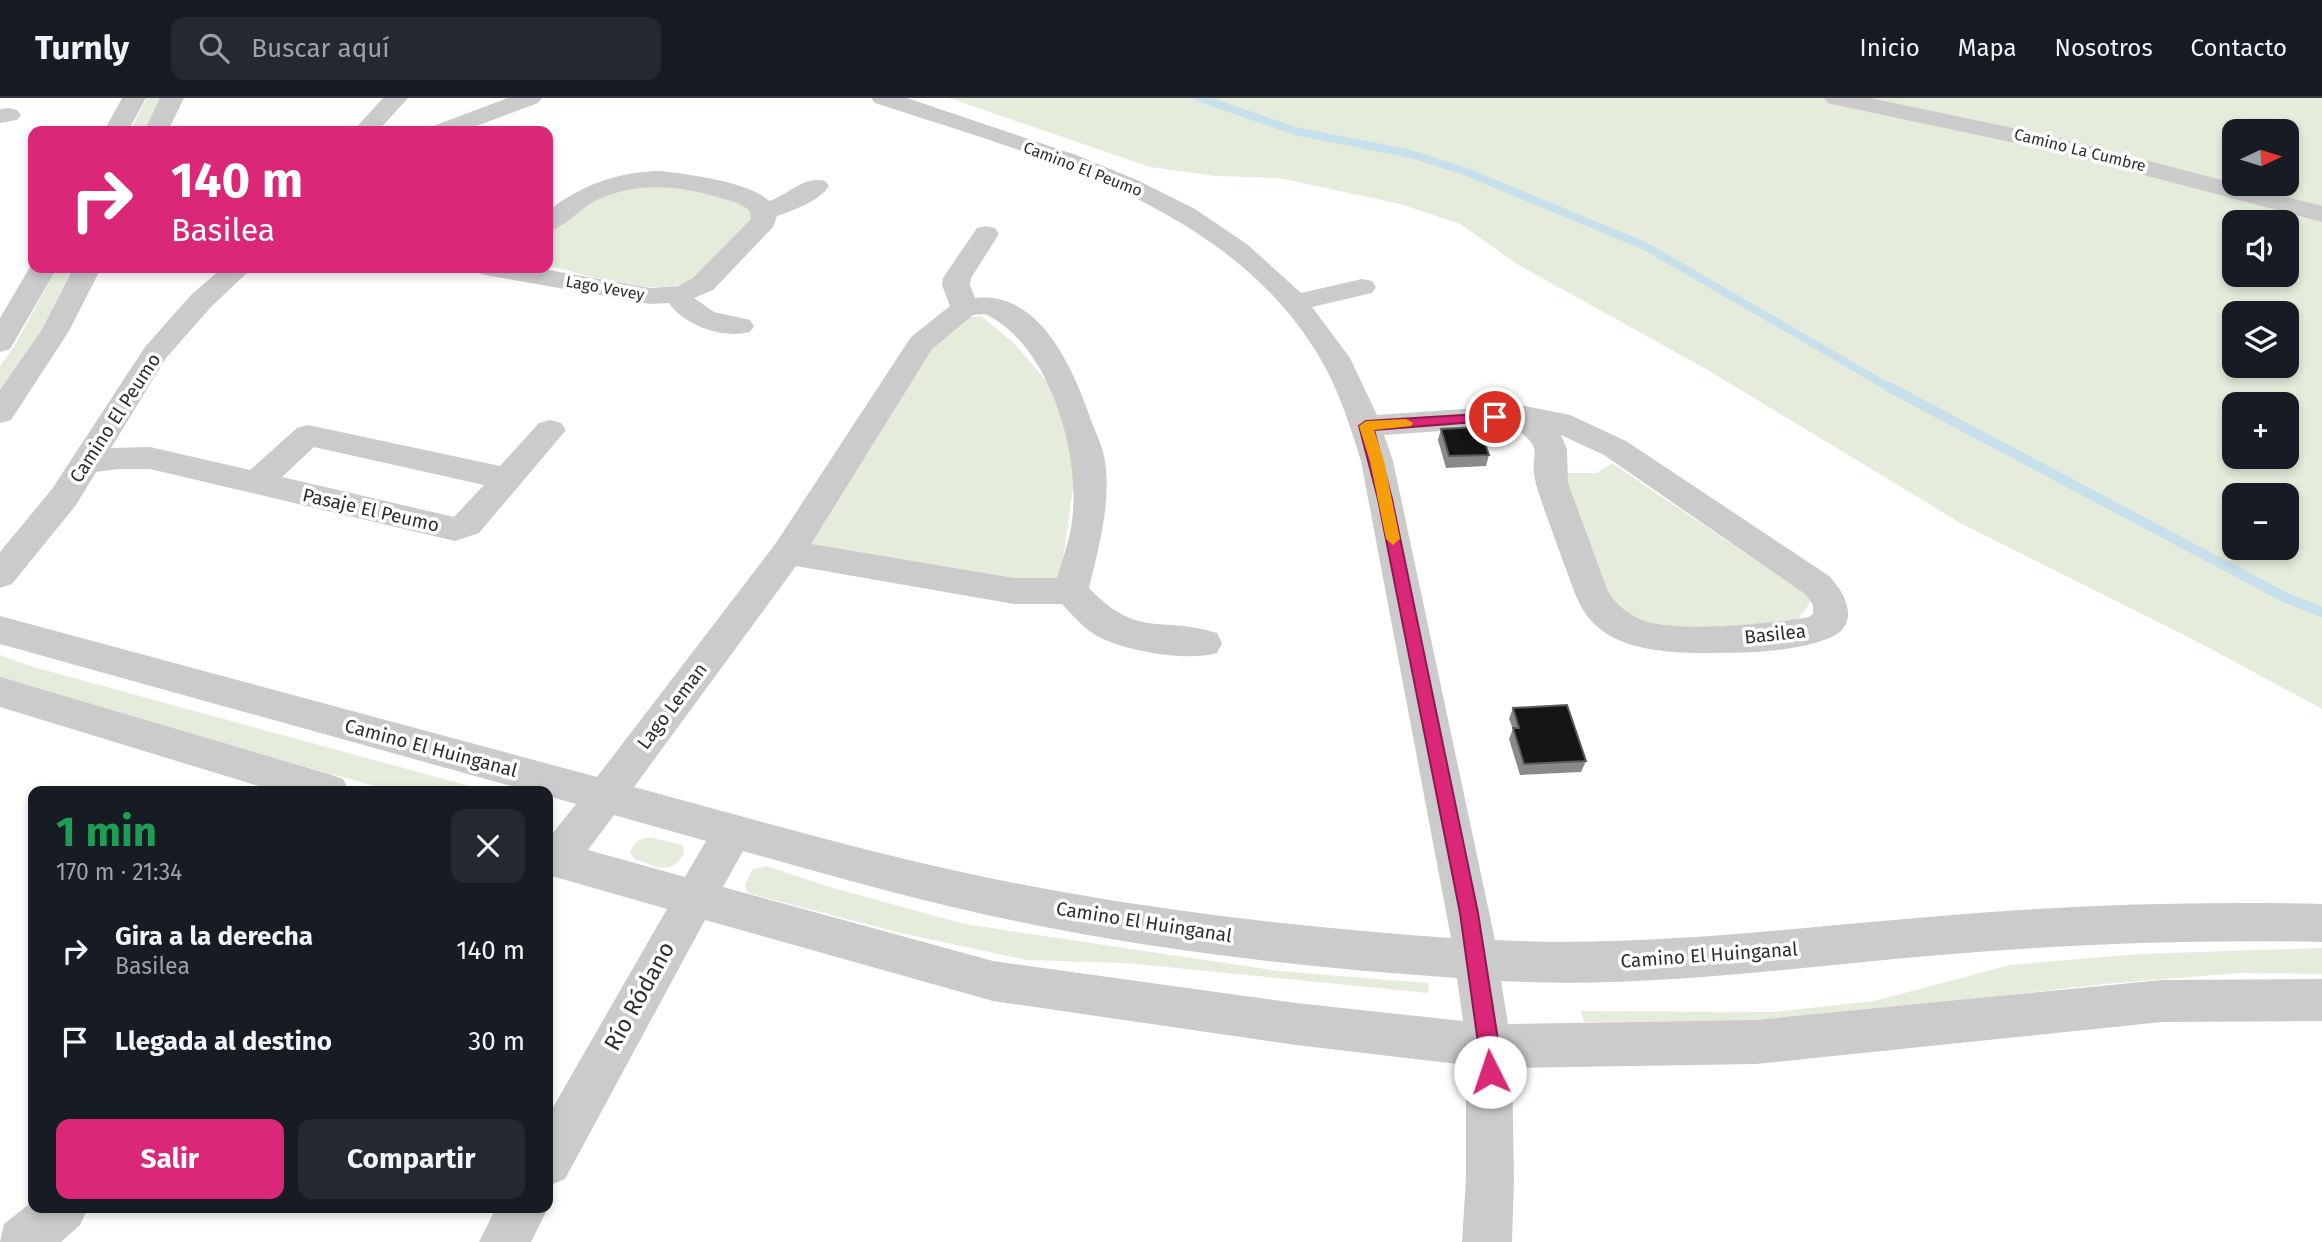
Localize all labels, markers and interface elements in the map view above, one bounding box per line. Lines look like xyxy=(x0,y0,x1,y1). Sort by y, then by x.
search box xyxy=(171,17,661,80)
text: Turnly xyxy=(35,28,129,68)
icon: search xyxy=(195,29,233,67)
text: Buscar aquí xyxy=(251,33,390,64)
text: Inicio xyxy=(1860,34,1920,62)
text: Mapa xyxy=(1958,34,2017,62)
text: Nosotros xyxy=(2055,34,2153,62)
text: Contacto xyxy=(2191,34,2287,62)
north arrow xyxy=(2222,119,2300,196)
map controls xyxy=(2222,119,2299,560)
street label: Camino La Cumbre xyxy=(2012,124,2148,176)
street label: Camino El Peumo xyxy=(1021,138,1145,200)
text: 140 m xyxy=(171,151,303,210)
icon: right xyxy=(56,154,147,245)
button: sound xyxy=(2222,210,2299,287)
text: Basilea xyxy=(171,211,275,249)
street label: Lago Vevey xyxy=(564,272,646,304)
button: layers xyxy=(2222,301,2299,378)
street label: Camino El Peumo xyxy=(65,349,165,487)
pin xyxy=(1465,387,1525,447)
button: + xyxy=(2222,392,2299,469)
icon: arrive xyxy=(1476,398,1514,436)
street label: Pasaje El Peumo xyxy=(300,483,442,537)
button: − xyxy=(2222,483,2299,560)
street label: Basilea xyxy=(1743,619,1807,649)
street label: Lago Leman xyxy=(632,658,712,754)
street label: Camino El Huinganal xyxy=(342,714,520,782)
text: 1 min xyxy=(56,807,157,857)
button: close xyxy=(451,809,525,883)
text: 170 m · 21:34 xyxy=(56,858,182,886)
street label: Camino El Huinganal xyxy=(1055,897,1234,947)
text: Gira a la derecha xyxy=(115,921,313,952)
icon: right xyxy=(56,932,94,970)
text: 140 m xyxy=(456,935,525,966)
street label: Río Ródano xyxy=(598,937,680,1055)
street label: Camino El Huinganal xyxy=(1620,937,1799,973)
text: Basilea xyxy=(115,952,190,980)
icon: arrive xyxy=(56,1023,94,1061)
text: Llegada al destino xyxy=(115,1026,332,1057)
text: 30 m xyxy=(468,1026,525,1057)
position arrow xyxy=(1453,1035,1527,1109)
button: Salir xyxy=(56,1119,284,1199)
button: Compartir xyxy=(298,1119,525,1199)

